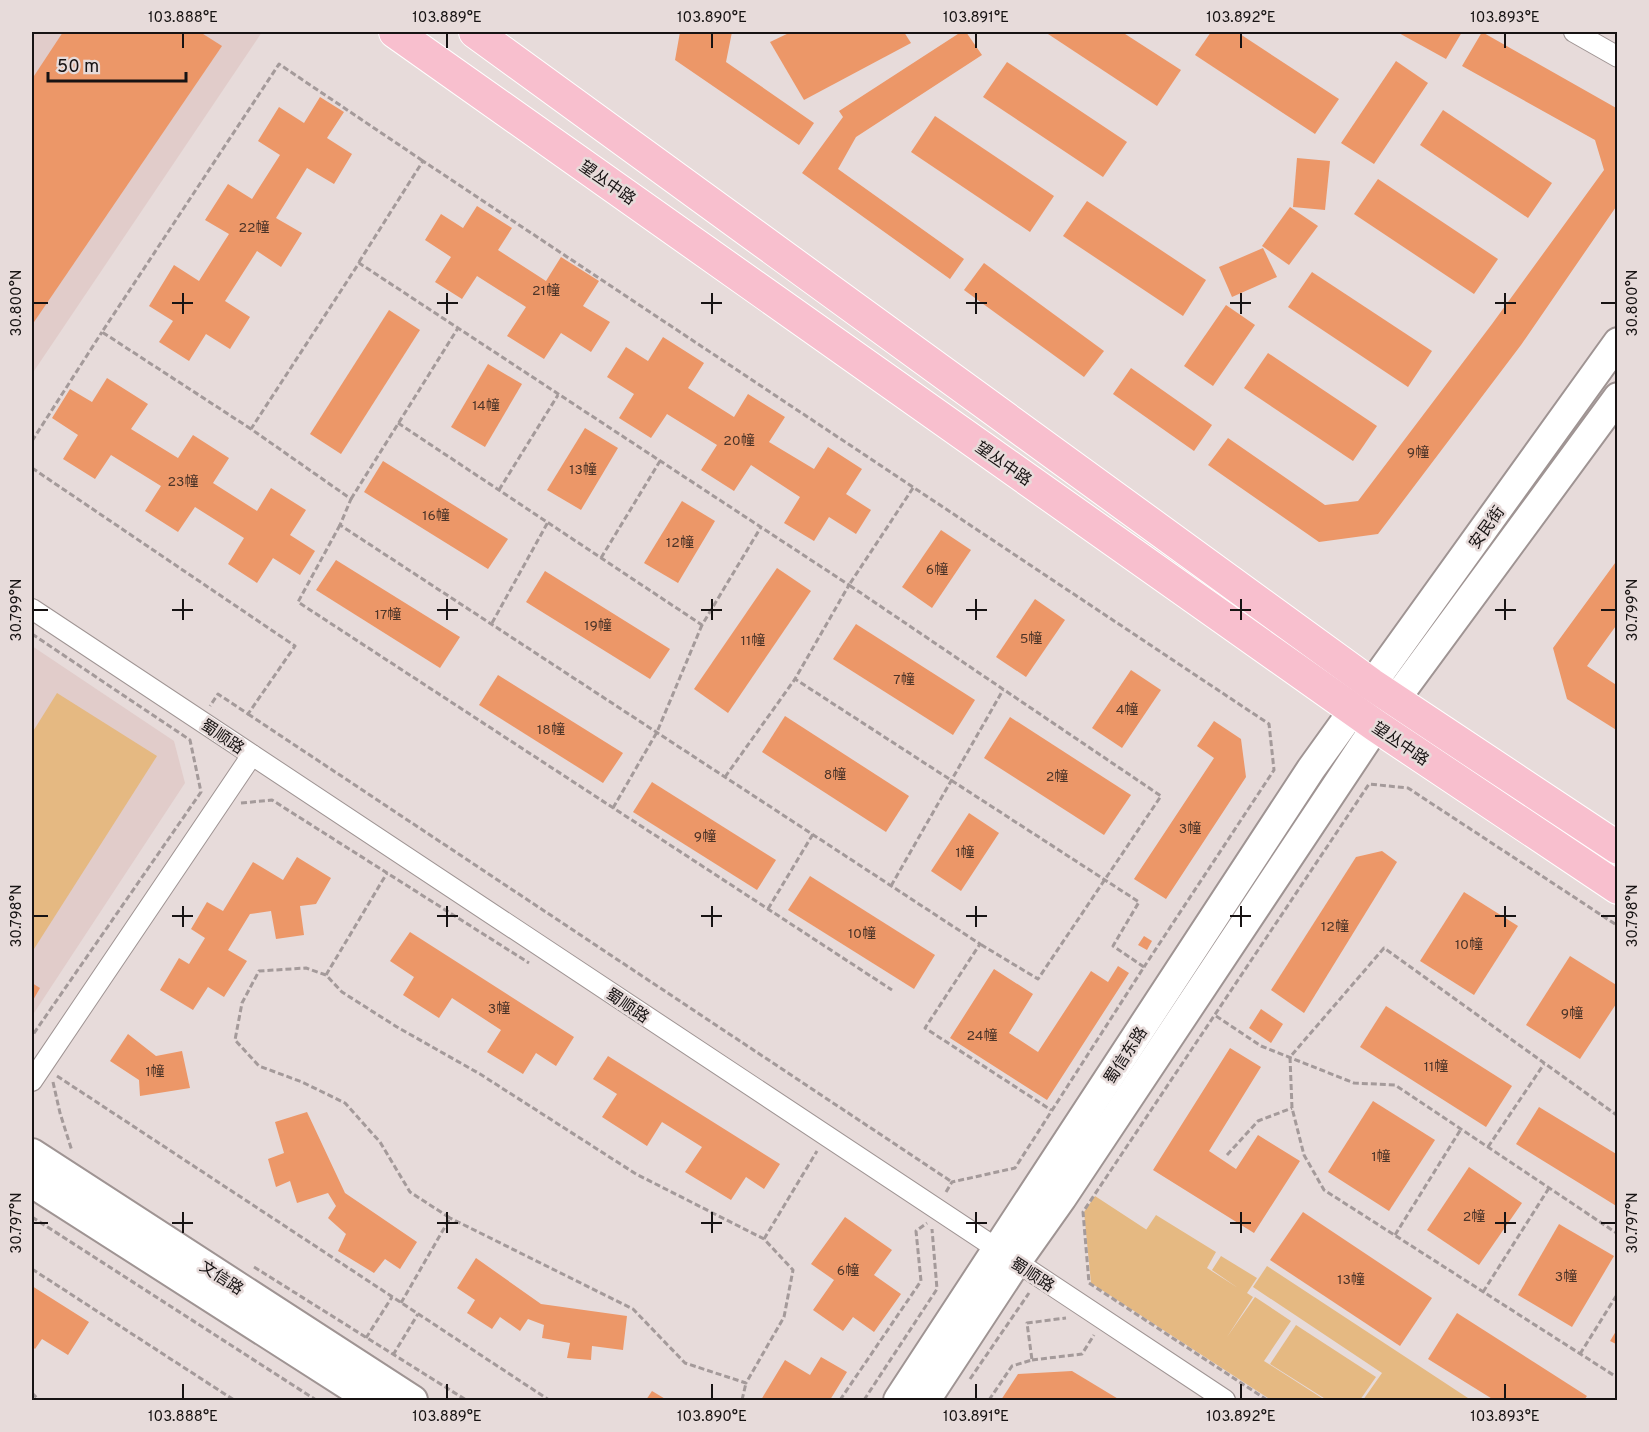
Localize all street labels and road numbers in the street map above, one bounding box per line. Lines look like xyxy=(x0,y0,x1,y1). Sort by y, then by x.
street label: 望丛中路 xyxy=(575,157,639,210)
street label: 望丛中路 xyxy=(971,438,1035,491)
street label: 安民街 xyxy=(1465,503,1510,553)
street label: 蜀顺路 xyxy=(196,716,247,759)
street label: 望丛中路 xyxy=(1368,718,1432,771)
street label: 蜀顺路 xyxy=(601,985,652,1028)
street label: 蜀信东路 xyxy=(1101,1024,1152,1088)
street label: 蜀顺路 xyxy=(1006,1254,1057,1297)
street label: 文信路 xyxy=(195,1257,246,1300)

